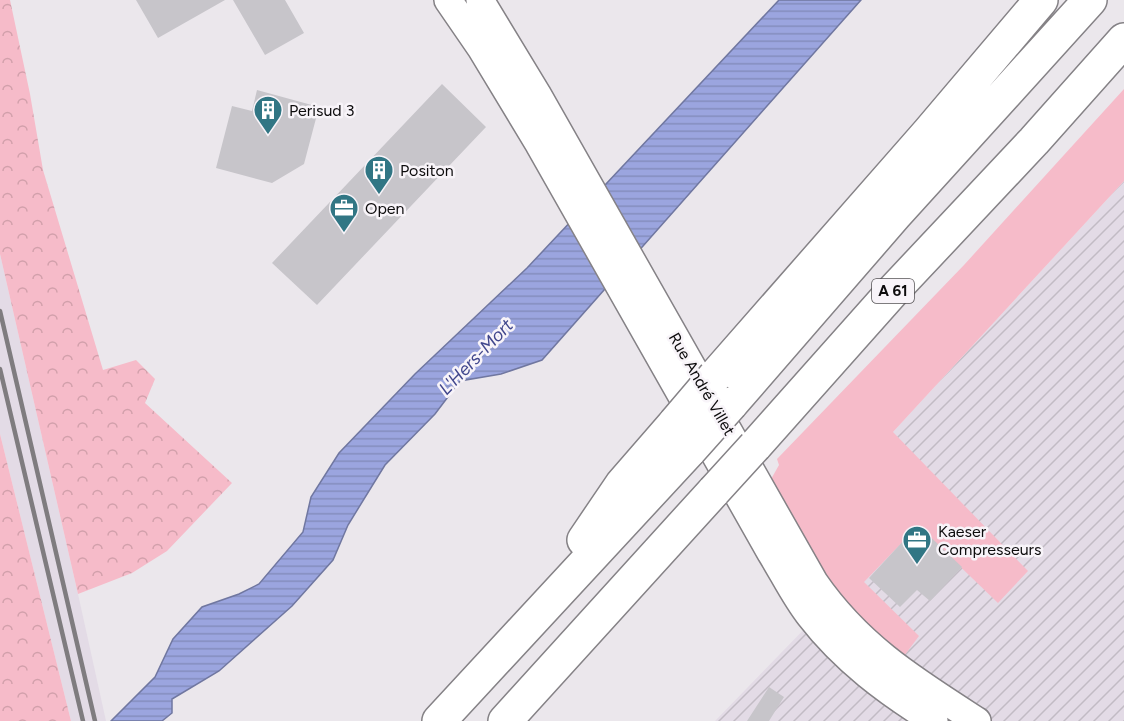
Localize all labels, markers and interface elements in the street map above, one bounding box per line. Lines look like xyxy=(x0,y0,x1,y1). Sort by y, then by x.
building icon: Perisud 3 xyxy=(252,94,284,136)
place label: Perisud 3 xyxy=(289,101,354,120)
building icon: Positon xyxy=(363,154,395,196)
place label: Positon xyxy=(400,161,454,180)
office icon: Open xyxy=(328,192,360,234)
place label: Open xyxy=(365,199,405,218)
road number: A 61 xyxy=(872,279,914,303)
water label: L'Hers-Mort xyxy=(434,314,518,400)
street label: Rue André Villet xyxy=(665,329,739,439)
place label: Kaeser Compresseurs xyxy=(938,522,1041,559)
office icon: Kaeser Compresseurs xyxy=(901,524,933,566)

